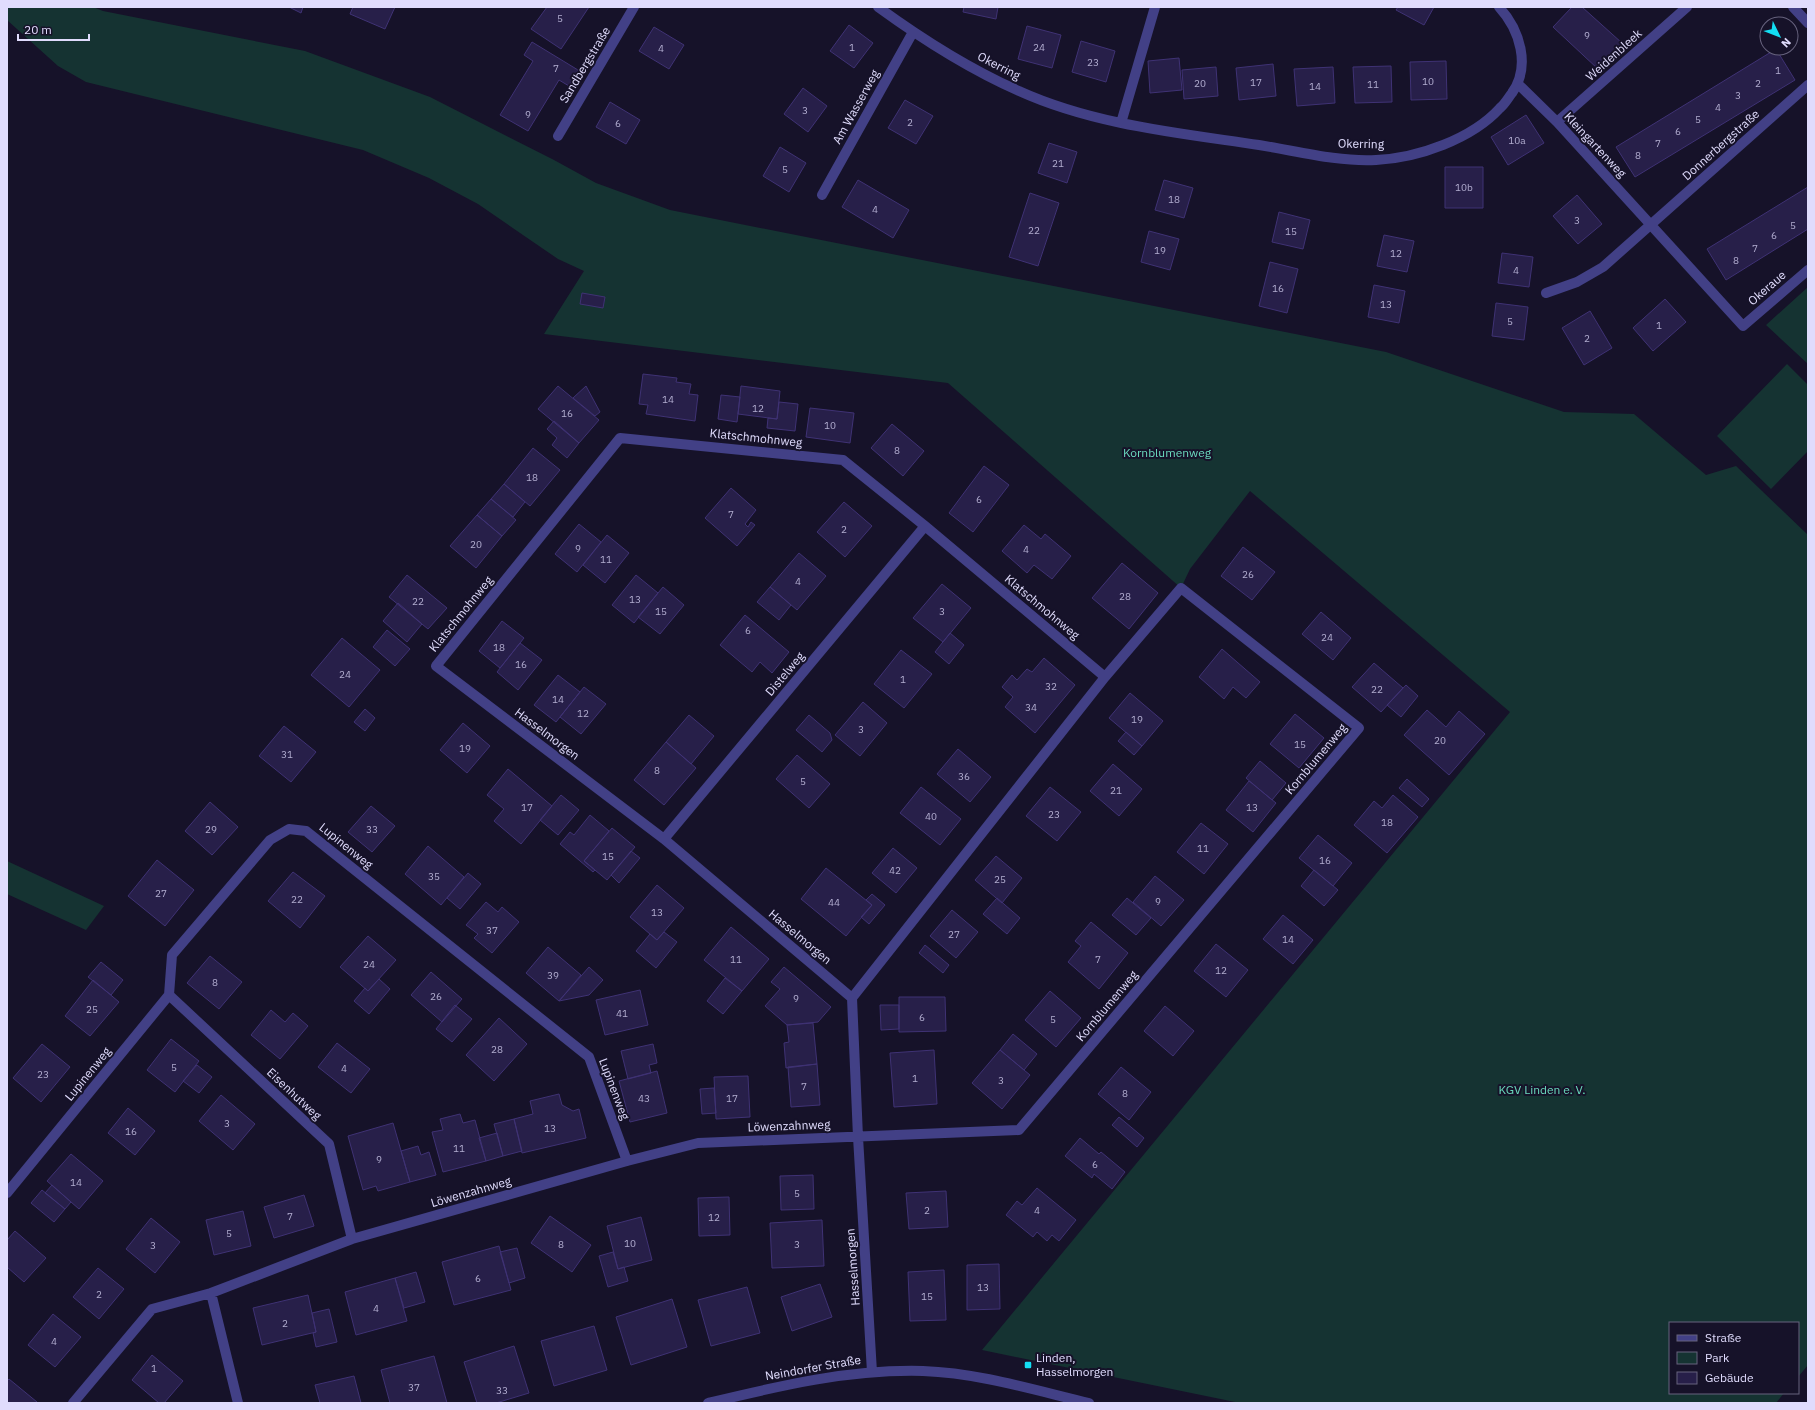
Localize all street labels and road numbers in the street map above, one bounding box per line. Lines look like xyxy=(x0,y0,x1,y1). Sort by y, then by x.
street label: Sandbergstraße xyxy=(556,24,613,106)
street label: Weidenbleek xyxy=(1583,25,1645,84)
street label: Okerring xyxy=(975,48,1024,83)
street label: Am Wasserweg xyxy=(829,66,882,147)
street label: Donnerbergstraße xyxy=(1679,106,1763,183)
street label: Kleingartenweg xyxy=(1561,109,1630,181)
street label: Okerring xyxy=(1338,136,1385,151)
street label: Okeraue xyxy=(1745,267,1789,308)
street label: Klatschmohnweg xyxy=(709,425,804,450)
street label: Klatschmohnweg xyxy=(1002,571,1083,643)
street label: Klatschmohnweg xyxy=(426,572,496,655)
street label: Distelweg xyxy=(762,648,808,699)
street label: Hasselmorgen xyxy=(512,704,583,763)
street label: Kornblumenweg xyxy=(1282,720,1350,797)
street label: Lupinenweg xyxy=(316,819,377,872)
street label: Hasselmorgen xyxy=(766,906,835,967)
street label: Kornblumenweg xyxy=(1073,967,1141,1044)
street label: Lupinenweg xyxy=(61,1043,114,1104)
street label: Lupinenweg xyxy=(596,1056,633,1122)
street label: Eisenhutweg xyxy=(264,1065,325,1123)
street label: Löwenzahnweg xyxy=(747,1117,831,1134)
street label: Löwenzahnweg xyxy=(429,1173,513,1210)
street label: Hasselmorgen xyxy=(842,1228,863,1306)
street label: Neindorfer Straße xyxy=(764,1352,862,1383)

